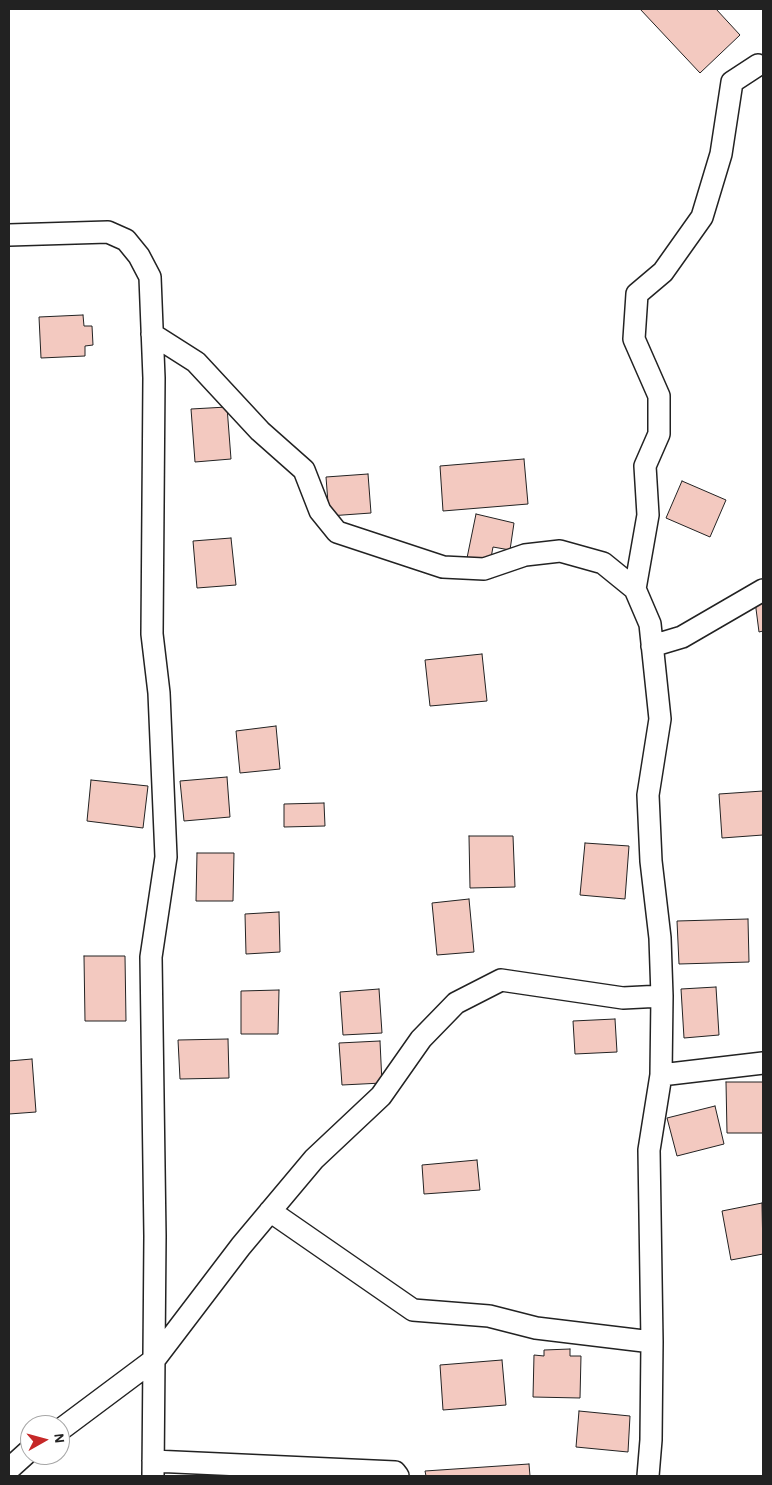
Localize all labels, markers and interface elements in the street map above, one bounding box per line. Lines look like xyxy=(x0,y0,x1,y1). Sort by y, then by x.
north arrow xyxy=(20,1415,70,1465)
text: N xyxy=(51,1433,66,1444)

